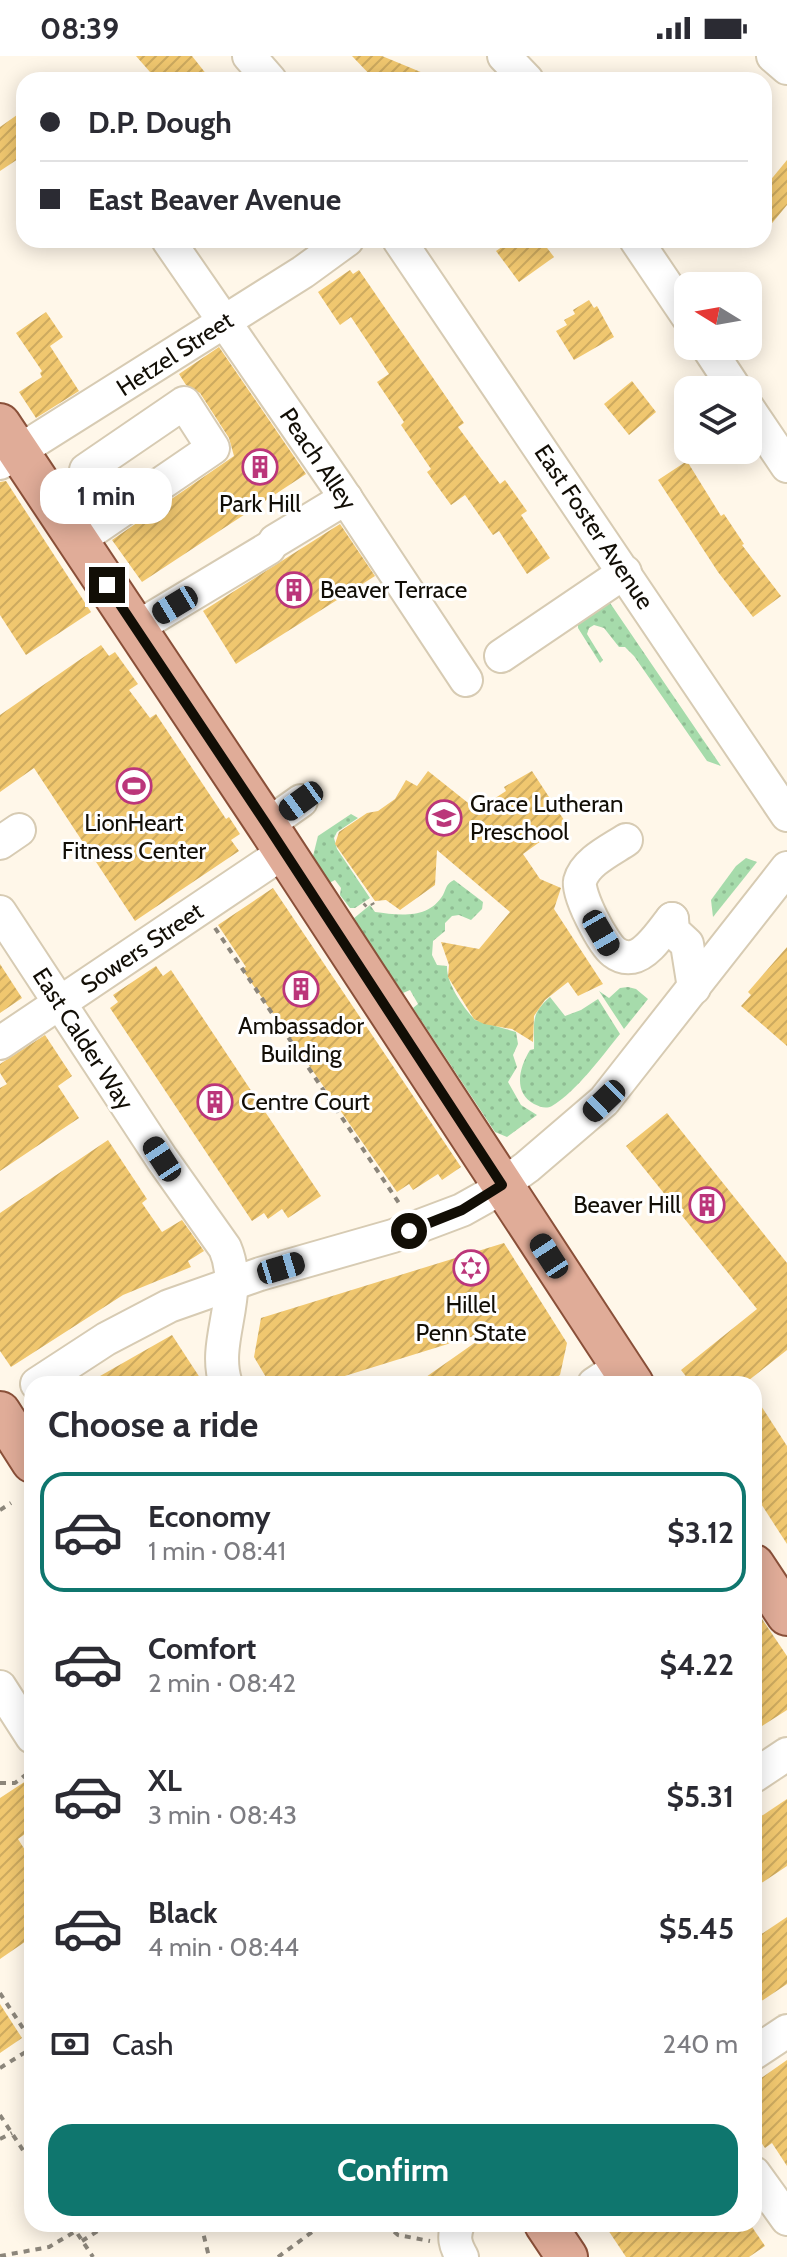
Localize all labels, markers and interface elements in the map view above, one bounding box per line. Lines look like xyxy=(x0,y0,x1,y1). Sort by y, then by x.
text: 08:39 xyxy=(40,10,119,47)
text: D.P. Dough xyxy=(88,104,232,141)
text: East Beaver Avenue xyxy=(88,181,341,218)
north arrow xyxy=(674,272,762,360)
map controls xyxy=(674,272,762,464)
street label: Hetzel Street xyxy=(111,305,238,402)
button: layers xyxy=(674,376,762,464)
street label: Peach Alley xyxy=(274,402,363,515)
street label: East Foster Avenue xyxy=(529,439,660,615)
building icon: Park Hill xyxy=(241,448,279,486)
callout: 1 min xyxy=(41,469,173,525)
text: 1 min xyxy=(77,480,135,512)
place label: Park Hill xyxy=(219,489,301,518)
route end xyxy=(89,567,125,603)
building icon: Beaver Terrace xyxy=(275,571,313,609)
place label: Beaver Terrace xyxy=(320,575,467,604)
car xyxy=(148,582,202,628)
sports icon: LionHeart Fitness Center xyxy=(115,767,153,805)
car xyxy=(275,777,327,825)
place label: Grace Lutheran Preschool xyxy=(470,789,624,846)
school or university icon: Grace Lutheran Preschool xyxy=(425,799,463,837)
place label: LionHeart Fitness Center xyxy=(62,808,207,865)
street label: Sowers Street xyxy=(75,896,208,999)
car xyxy=(579,906,623,960)
street label: East Calder Way xyxy=(27,962,140,1115)
building icon: Ambassador Building xyxy=(282,970,320,1008)
place label: Ambassador Building xyxy=(238,1011,364,1068)
car xyxy=(578,1076,630,1126)
building icon: Centre Court xyxy=(196,1083,234,1121)
place label: Centre Court xyxy=(241,1087,370,1116)
car xyxy=(139,1132,185,1186)
building icon: Beaver Hill xyxy=(688,1186,726,1224)
place label: Beaver Hill xyxy=(573,1190,681,1219)
route start xyxy=(391,1213,427,1249)
car xyxy=(526,1229,572,1283)
synagogue icon: Hillel Penn State xyxy=(452,1249,490,1287)
car xyxy=(255,1250,307,1286)
place label: Hillel Penn State xyxy=(415,1290,527,1347)
text: Choose a ride xyxy=(48,1402,258,1446)
icon: car xyxy=(52,1496,124,1568)
text: Economy xyxy=(148,1498,271,1535)
text: $3.12 xyxy=(667,1514,734,1551)
text: 1 min · 08:41 xyxy=(148,1535,286,1567)
icon: car xyxy=(52,1628,124,1700)
text: Comfort xyxy=(148,1630,256,1667)
text: $4.22 xyxy=(660,1646,734,1683)
text: 2 min · 08:42 xyxy=(148,1667,296,1699)
icon: car xyxy=(52,1760,124,1832)
text: XL xyxy=(148,1762,182,1799)
text: $5.31 xyxy=(667,1778,734,1815)
text: 3 min · 08:43 xyxy=(148,1799,297,1831)
icon: car xyxy=(52,1892,124,1964)
text: Black xyxy=(148,1894,218,1931)
text: $5.45 xyxy=(659,1910,734,1947)
text: 4 min · 08:44 xyxy=(148,1931,299,1963)
icon: cash xyxy=(48,2022,92,2066)
text: Cash xyxy=(112,2026,174,2063)
text: 240 m xyxy=(663,2028,738,2060)
button: Confirm xyxy=(48,2124,738,2216)

